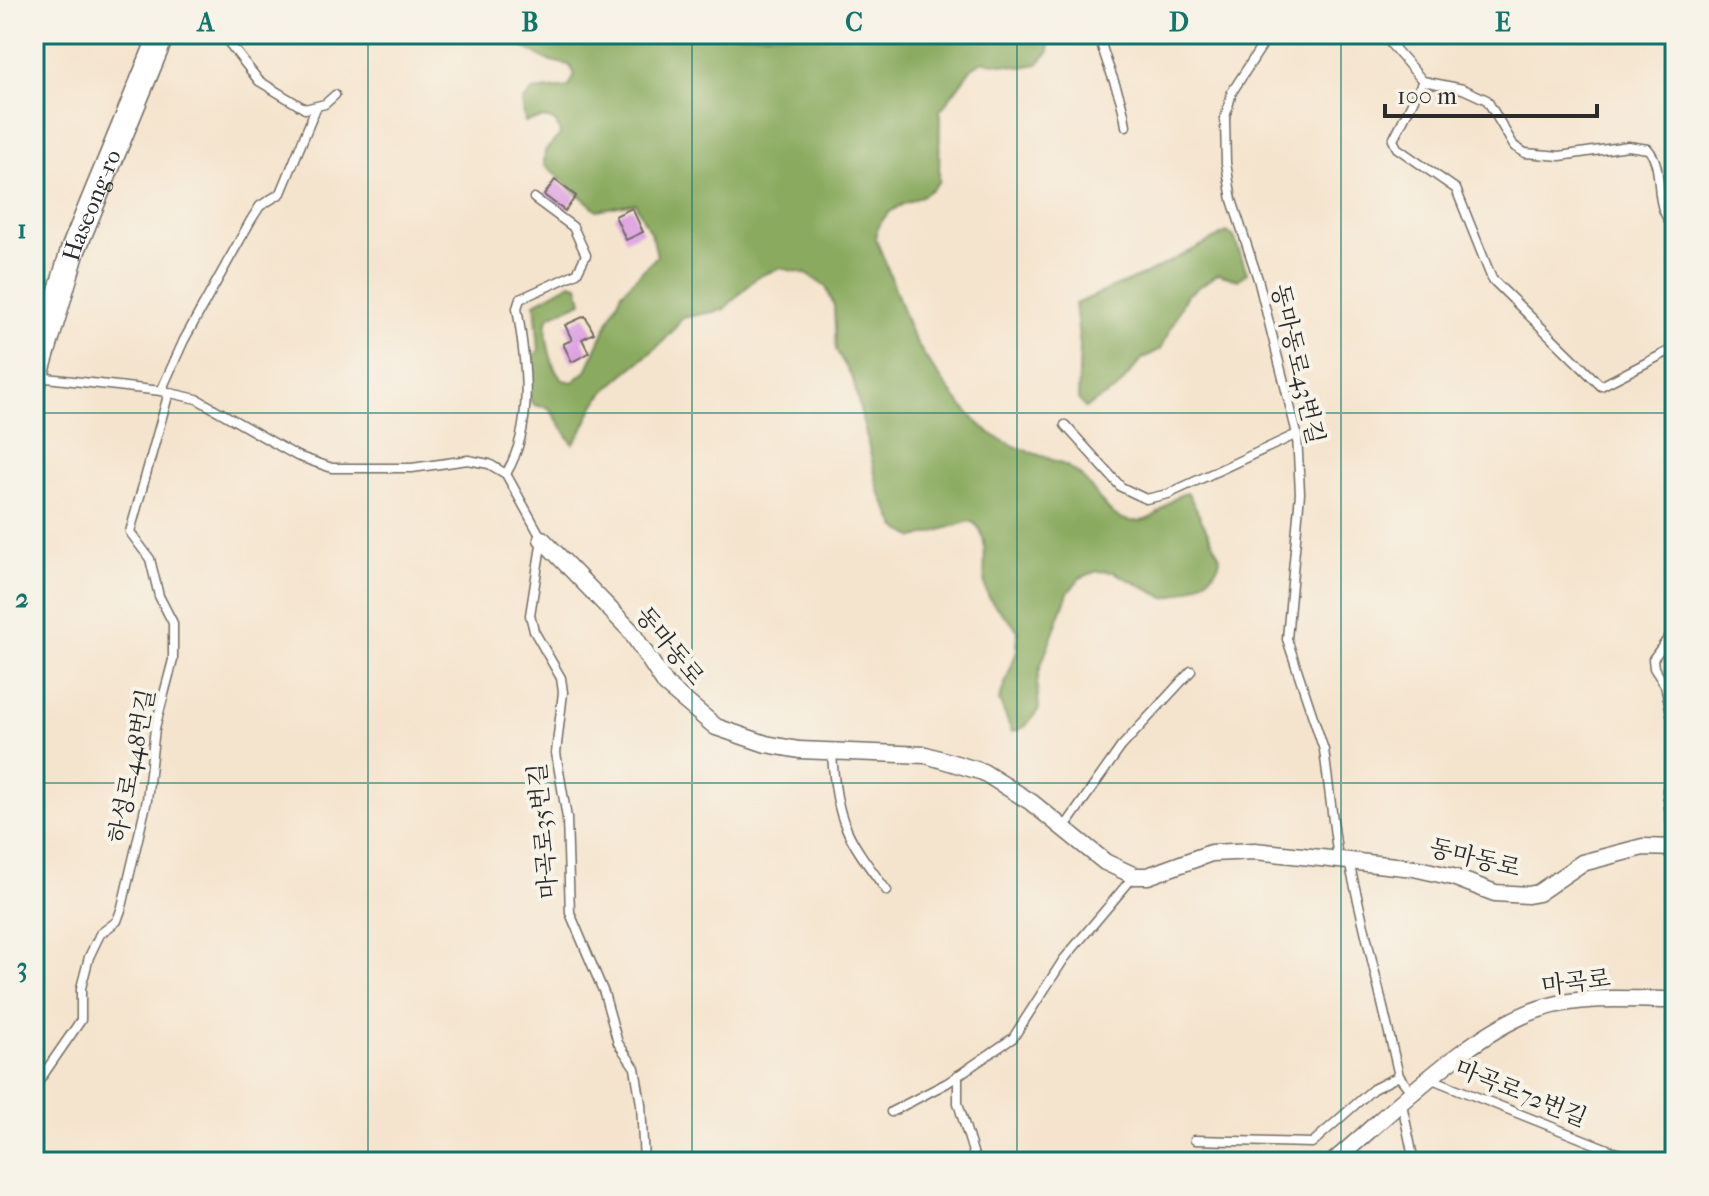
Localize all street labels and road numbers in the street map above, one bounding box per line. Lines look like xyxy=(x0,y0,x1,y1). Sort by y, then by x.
street label: Haseong-ro xyxy=(57,145,127,264)
street label: 동마동로43번길 xyxy=(1266,281,1330,447)
street label: 동마동로 xyxy=(630,601,710,691)
street label: 하성로448번길 xyxy=(103,687,161,845)
street label: 마곡로35번길 xyxy=(523,762,563,900)
street label: 동마동로 xyxy=(1427,833,1523,883)
street label: 마곡로 xyxy=(1540,964,1612,1000)
street label: 마곡로72번길 xyxy=(1451,1054,1591,1132)

